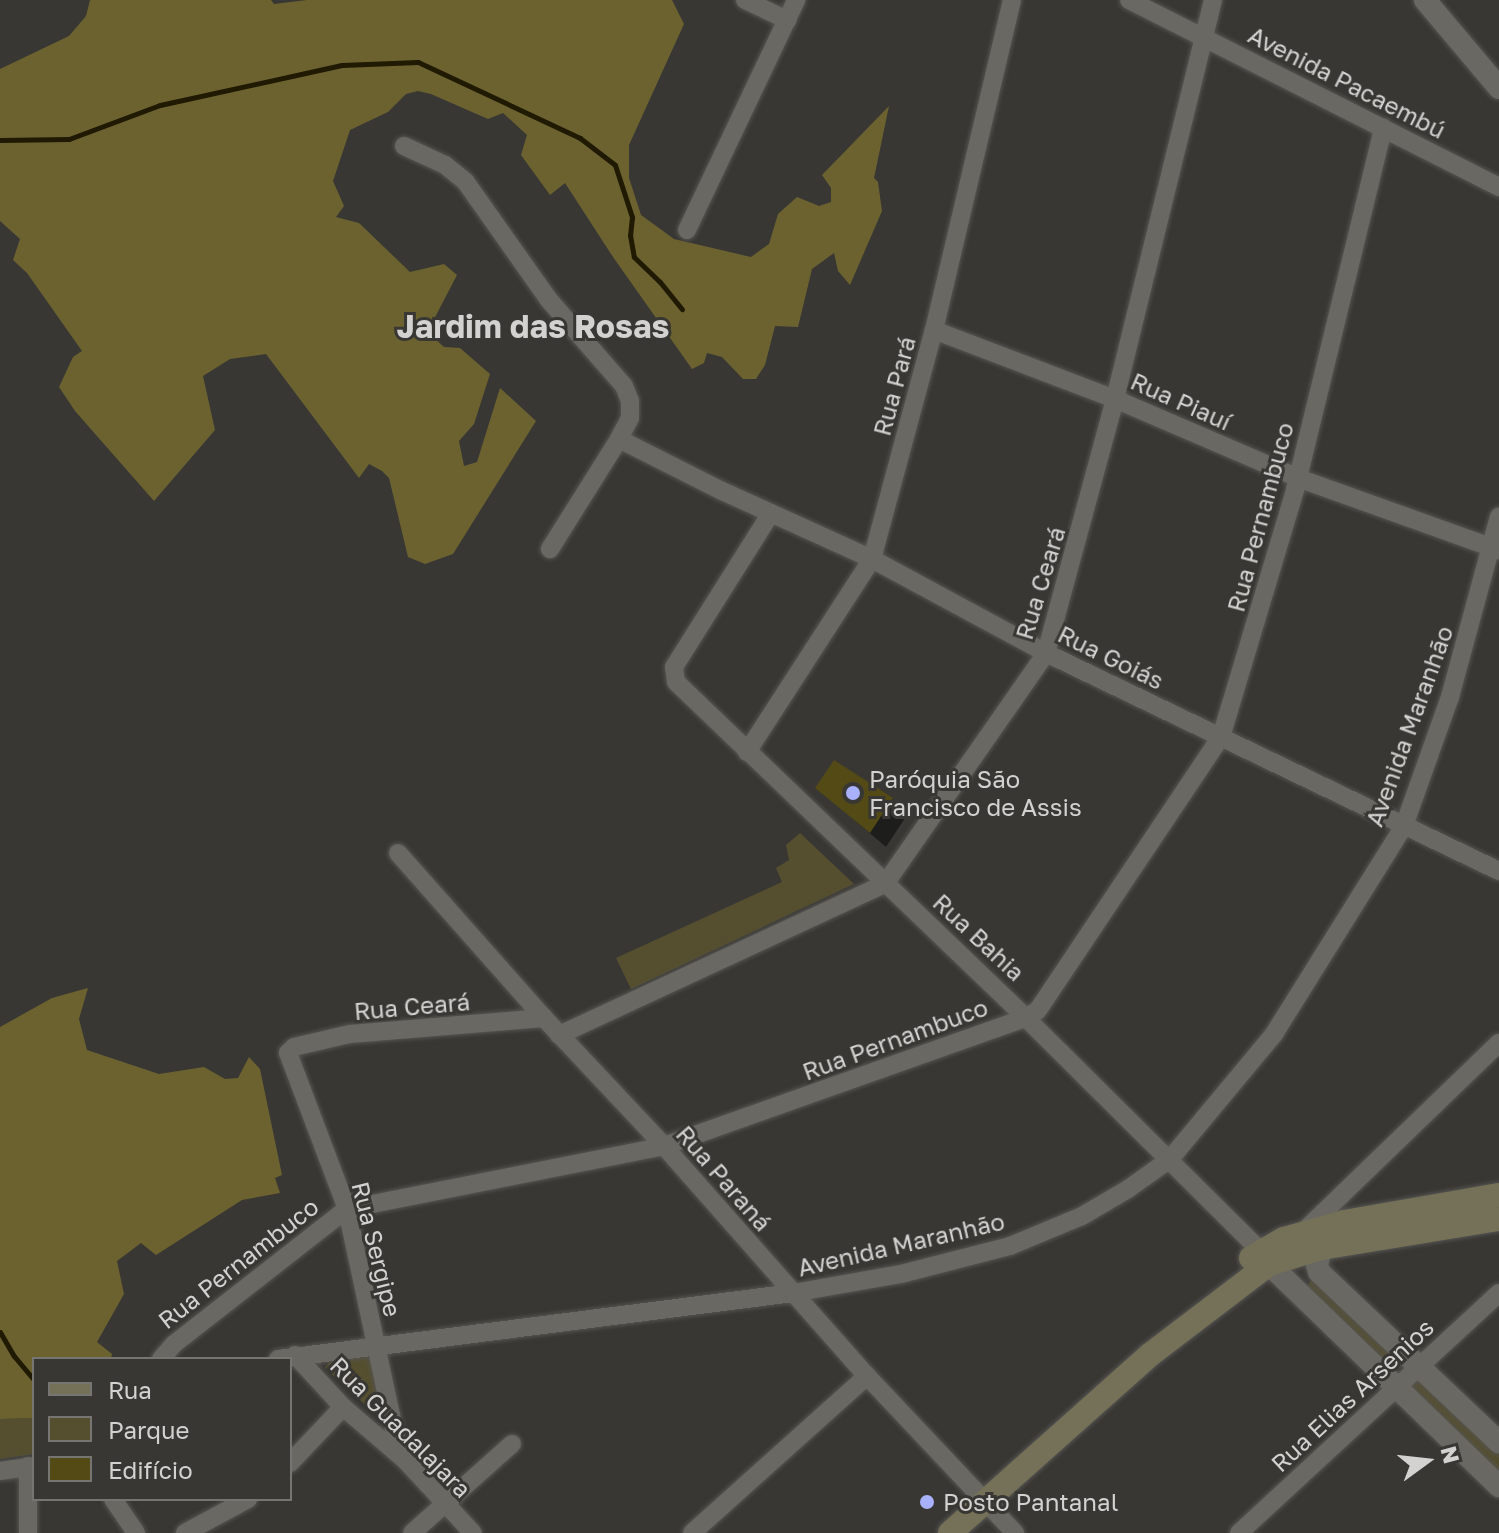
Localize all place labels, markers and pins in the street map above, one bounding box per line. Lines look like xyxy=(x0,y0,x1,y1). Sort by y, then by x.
place label: Paróquia São Francisco de Assis xyxy=(869,765,1082,821)
marker: Paróquia São Francisco de Assis xyxy=(844,784,862,802)
place label: Posto Pantanal xyxy=(943,1488,1118,1516)
marker: Posto Pantanal xyxy=(918,1493,936,1511)

